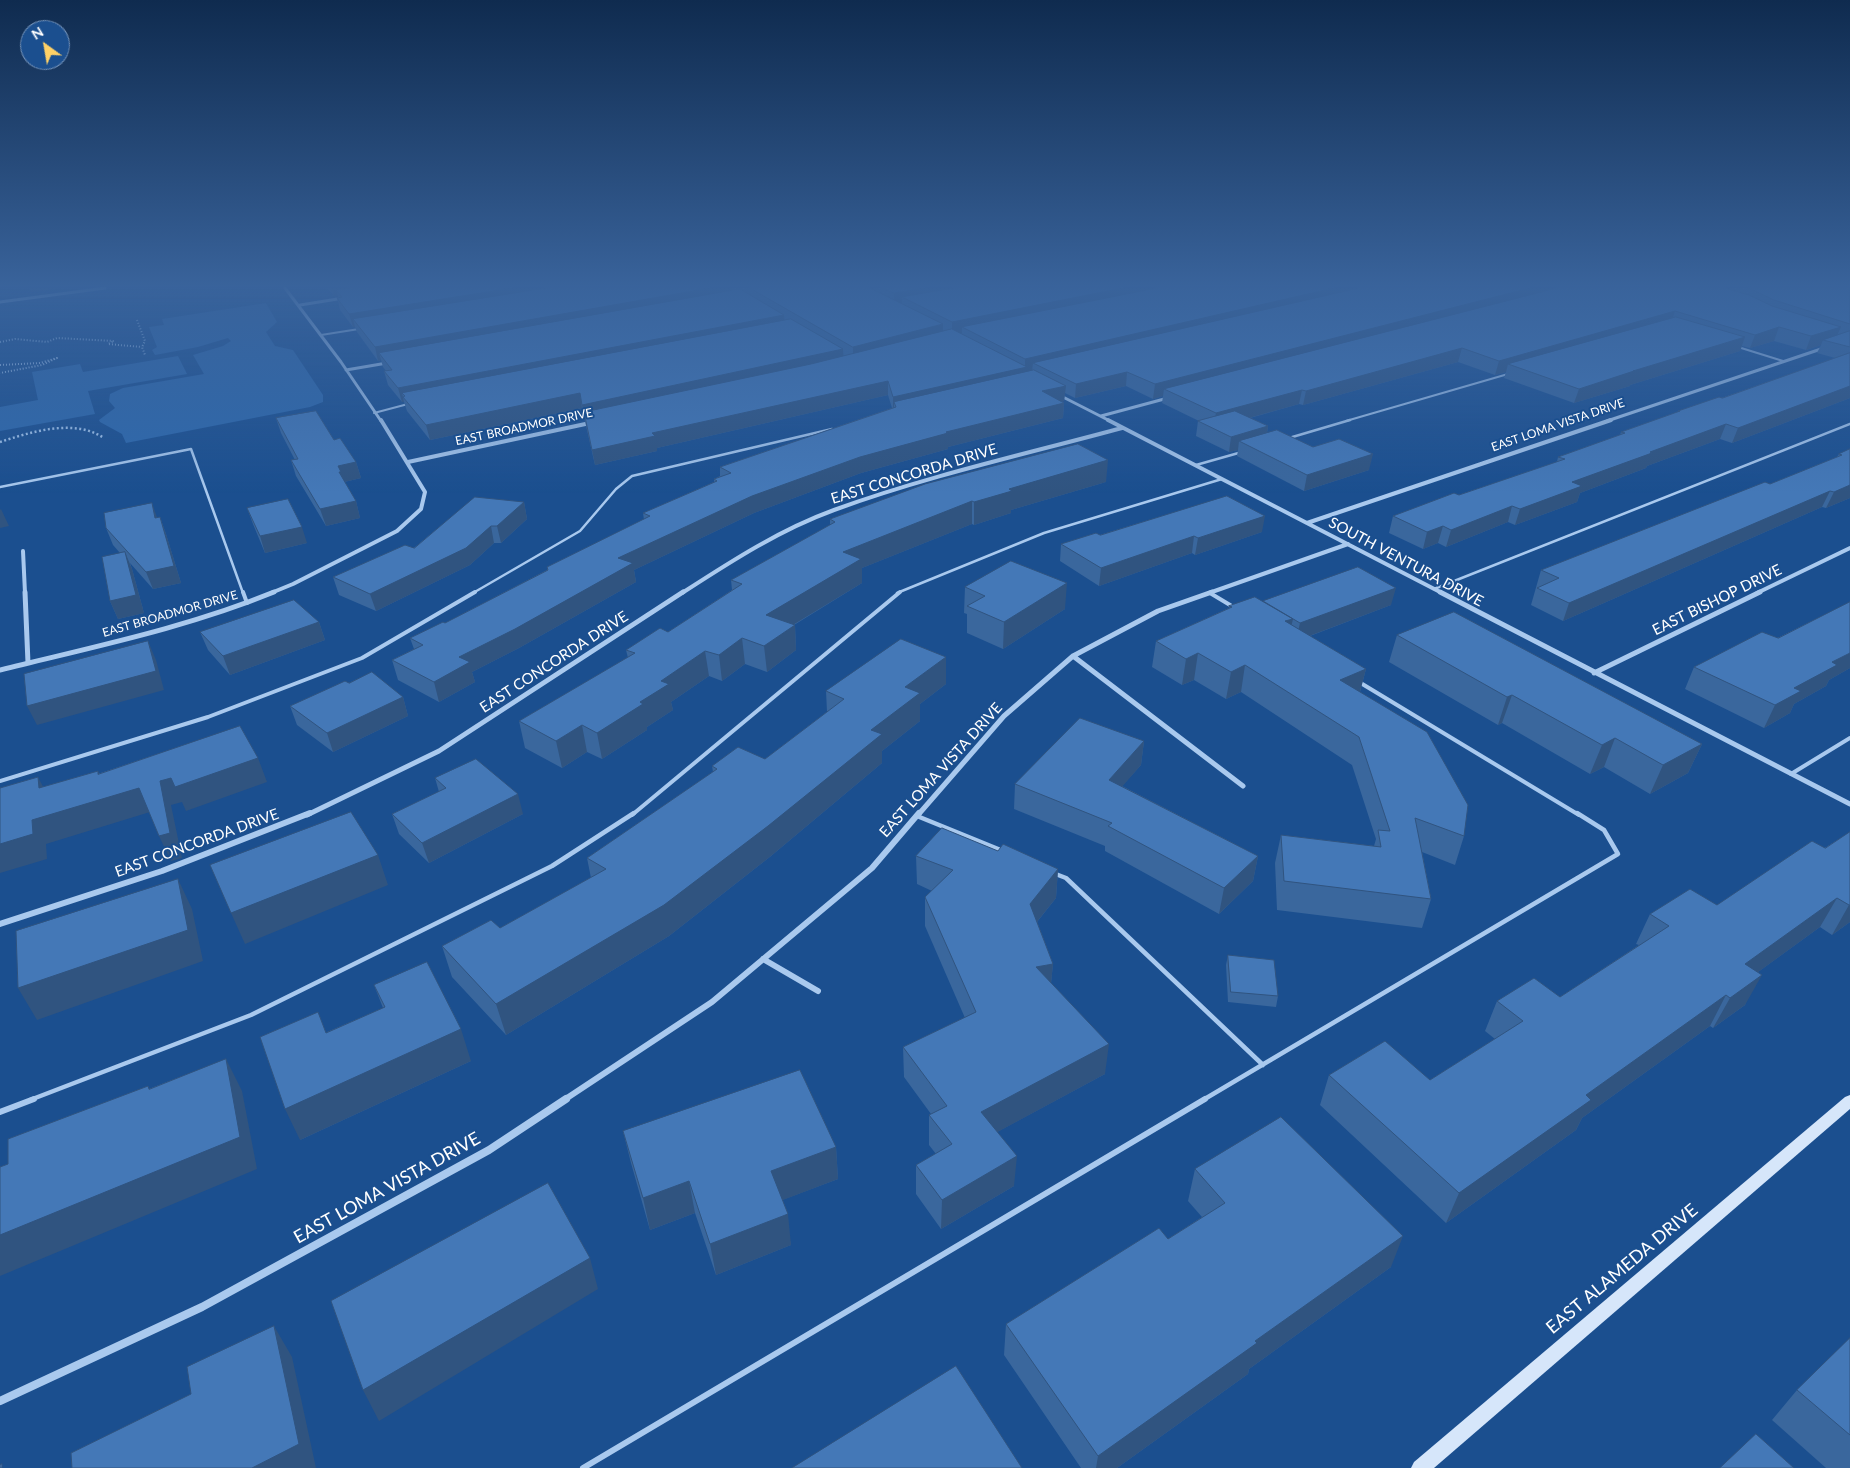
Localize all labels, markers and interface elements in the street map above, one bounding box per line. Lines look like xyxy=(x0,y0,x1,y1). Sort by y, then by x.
north arrow xyxy=(20,20,70,70)
text: N xyxy=(28,23,46,43)
street label: EAST LOMA VISTA DRIVE xyxy=(1490,395,1626,455)
street label: EAST BROADMOR DRIVE xyxy=(454,405,594,449)
street label: EAST CONCORDA DRIVE xyxy=(829,440,999,508)
street label: SOUTH VENTURA DRIVE xyxy=(1326,514,1486,610)
street label: EAST BISHOP DRIVE xyxy=(1649,561,1785,639)
street label: EAST BROADMOR DRIVE xyxy=(101,588,239,640)
street label: EAST CONCORDA DRIVE xyxy=(477,607,631,717)
street label: EAST LOMA VISTA DRIVE xyxy=(876,699,1006,841)
street label: EAST CONCORDA DRIVE xyxy=(113,805,281,881)
street label: EAST LOMA VISTA DRIVE xyxy=(290,1128,484,1248)
street label: EAST ALAMEDA DRIVE xyxy=(1542,1199,1702,1339)

